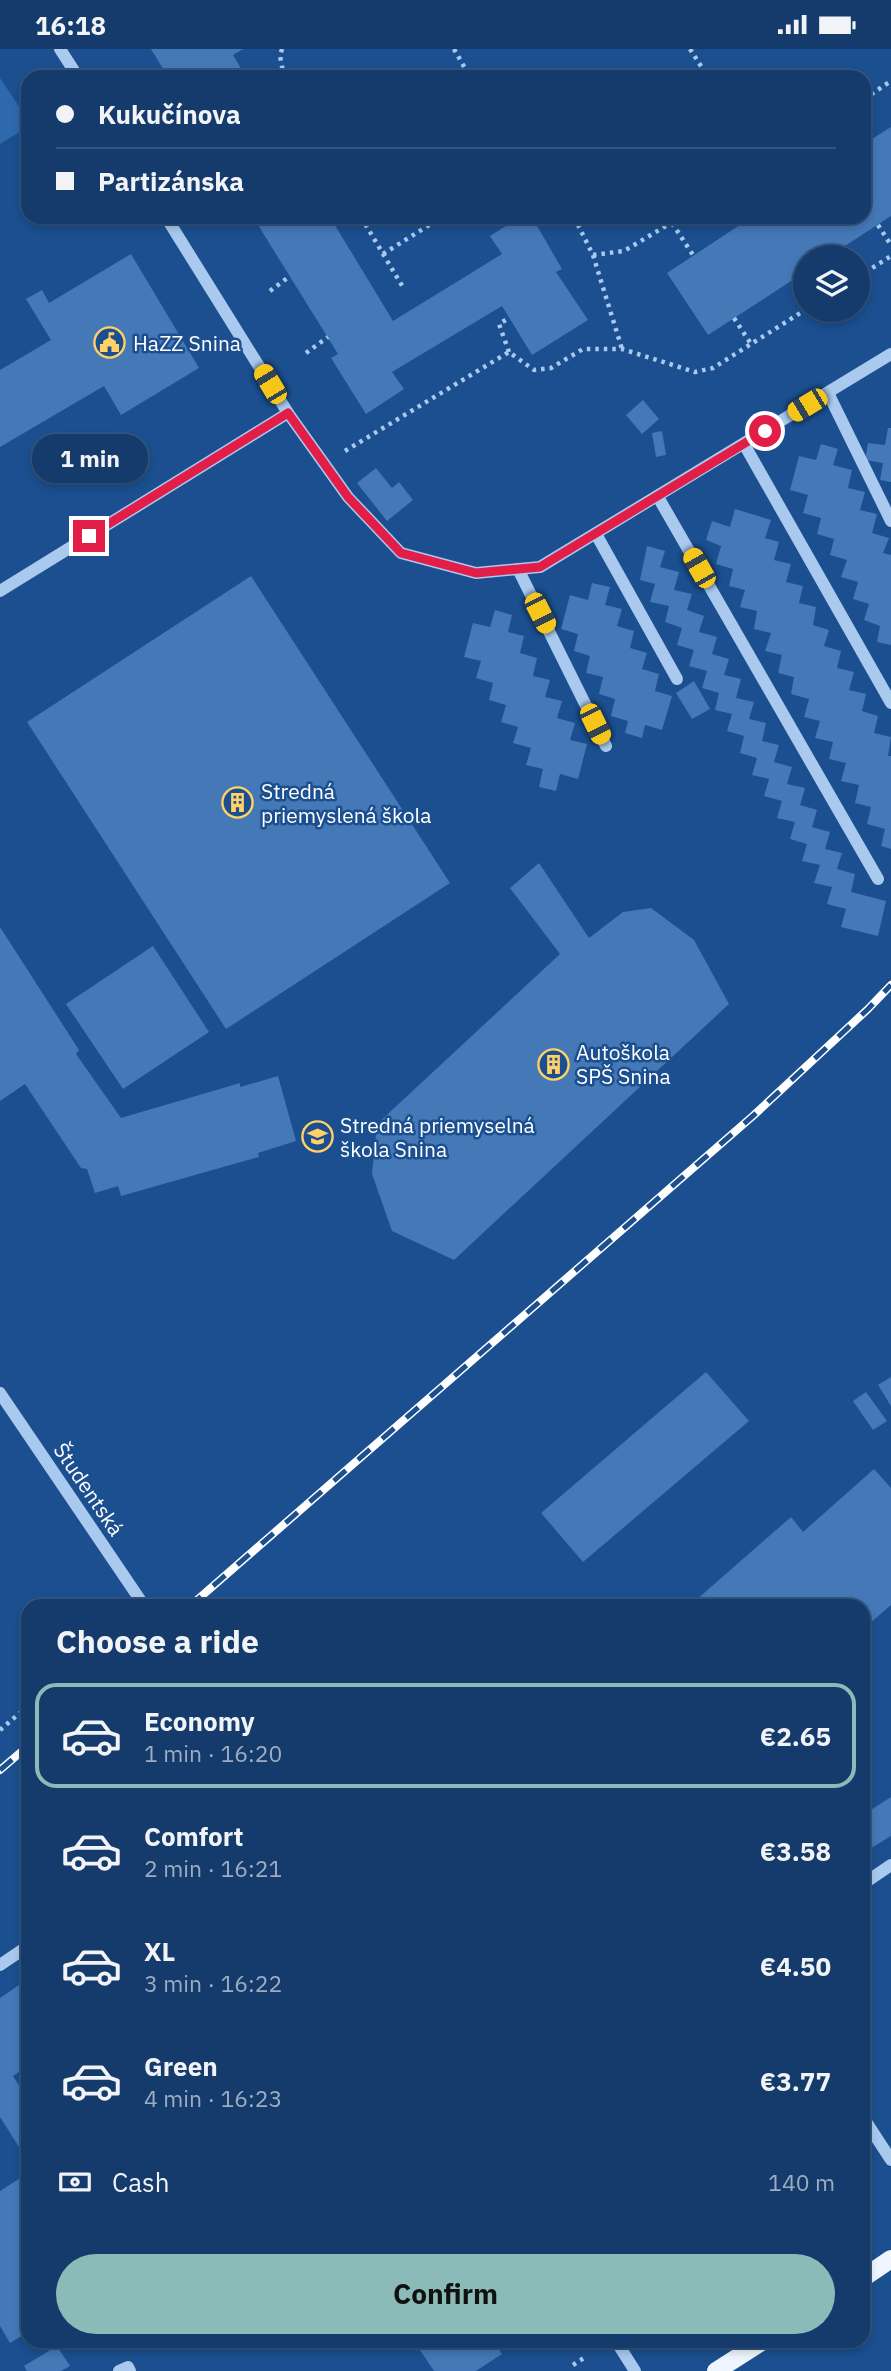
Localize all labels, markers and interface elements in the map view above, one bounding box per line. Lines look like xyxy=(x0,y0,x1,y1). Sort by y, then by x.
text: 16:18 xyxy=(35,8,106,42)
text: Kukučínova xyxy=(98,97,241,131)
text: Partizánska xyxy=(98,164,244,198)
map controls xyxy=(793,245,870,322)
button: layers xyxy=(793,245,870,322)
public building icon: HaZZ Snina xyxy=(93,326,127,360)
place label: HaZZ Snina xyxy=(133,329,241,357)
car xyxy=(251,361,290,407)
car xyxy=(784,385,831,425)
route start xyxy=(749,415,781,447)
callout: 1 min xyxy=(31,435,147,483)
text: 1 min xyxy=(60,443,120,473)
route end xyxy=(73,520,105,552)
car xyxy=(680,545,719,591)
car xyxy=(522,590,559,636)
car xyxy=(577,701,614,747)
place label: Stredná priemyslená škola xyxy=(261,777,431,829)
building icon: Stredná priemyslená škola xyxy=(221,786,255,820)
place label: Autoškola SPŠ Snina xyxy=(576,1038,671,1090)
building icon: Autoškola SPŠ Snina xyxy=(536,1047,570,1081)
place label: Stredná priemyselná škola Snina xyxy=(340,1111,535,1163)
school or university icon: Stredná priemyselná škola Snina xyxy=(300,1120,334,1154)
street label: Študentská xyxy=(47,1437,131,1541)
text: Choose a ride xyxy=(56,1620,259,1662)
icon: car xyxy=(60,1704,123,1767)
text: Economy xyxy=(144,1704,255,1738)
text: €2.65 xyxy=(760,1719,831,1753)
text: 1 min · 16:20 xyxy=(144,1738,282,1768)
icon: car xyxy=(60,1819,123,1882)
text: Comfort xyxy=(144,1819,243,1853)
text: €3.58 xyxy=(760,1834,831,1868)
text: 2 min · 16:21 xyxy=(144,1853,282,1883)
icon: car xyxy=(60,1934,123,1997)
text: XL xyxy=(144,1934,175,1968)
text: €4.50 xyxy=(760,1949,831,1983)
text: 3 min · 16:22 xyxy=(144,1968,282,1998)
icon: car xyxy=(60,2049,123,2112)
text: Green xyxy=(144,2049,218,2083)
text: €3.77 xyxy=(760,2064,831,2098)
text: 4 min · 16:23 xyxy=(144,2083,282,2113)
icon: cash xyxy=(56,2163,94,2201)
text: Cash xyxy=(112,2165,169,2199)
text: 140 m xyxy=(768,2167,835,2197)
button: Confirm xyxy=(56,2254,835,2334)

